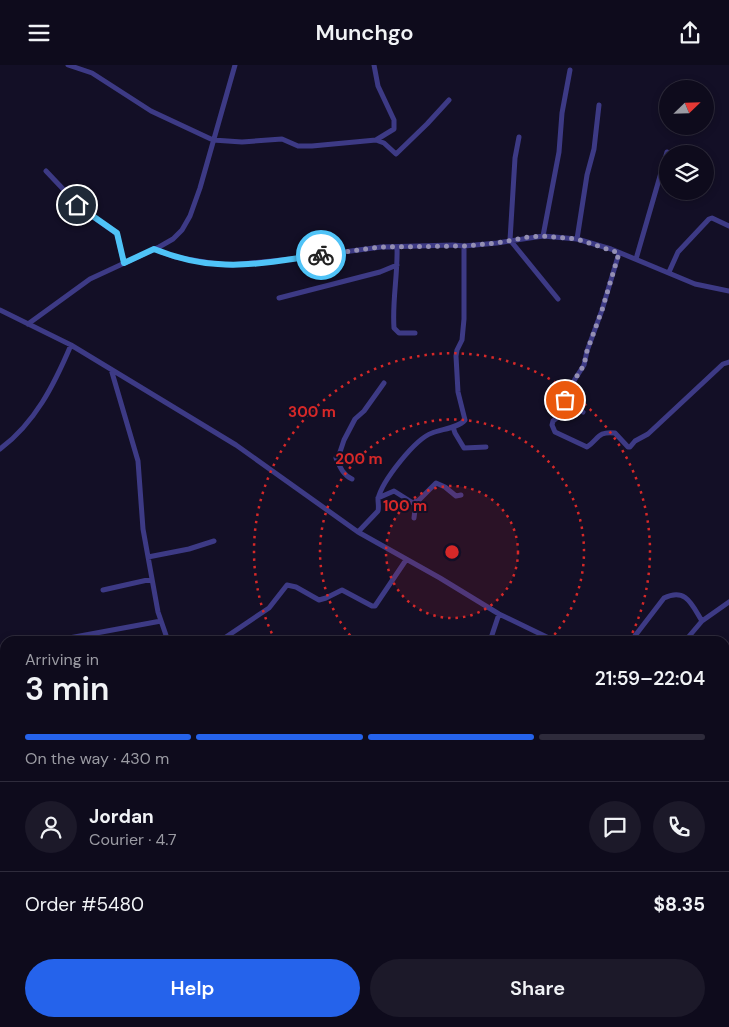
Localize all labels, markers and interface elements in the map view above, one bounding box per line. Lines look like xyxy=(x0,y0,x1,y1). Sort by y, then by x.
text: Munchgo xyxy=(316,18,413,47)
icon: menu xyxy=(25,19,53,47)
icon: share xyxy=(676,19,704,47)
north arrow xyxy=(659,80,714,135)
map controls xyxy=(659,80,714,200)
button: layers xyxy=(659,145,714,200)
pin xyxy=(56,184,98,226)
icon: home xyxy=(63,191,91,219)
courier xyxy=(296,230,346,280)
icon: bike xyxy=(307,241,335,269)
pin xyxy=(544,379,586,421)
icon: bag xyxy=(551,386,579,414)
text: 300 m xyxy=(288,402,336,422)
text: 200 m xyxy=(335,449,383,469)
text: 100 m xyxy=(383,496,427,516)
centre of rings xyxy=(443,543,461,561)
text: Arriving in xyxy=(25,649,99,670)
text: 21:59–22:04 xyxy=(595,666,705,691)
text: 3 min xyxy=(25,668,109,710)
text: On the way · 430 m xyxy=(25,748,169,769)
button: person xyxy=(25,801,77,853)
button: chat xyxy=(589,801,641,853)
button: phone xyxy=(653,801,705,853)
text: Jordan xyxy=(89,804,154,829)
text: Courier · 4.7 xyxy=(89,829,177,850)
text: Order #5480 xyxy=(25,892,144,917)
text: $8.35 xyxy=(653,892,705,917)
button: Help xyxy=(25,959,360,1017)
button: Share xyxy=(370,959,705,1017)

